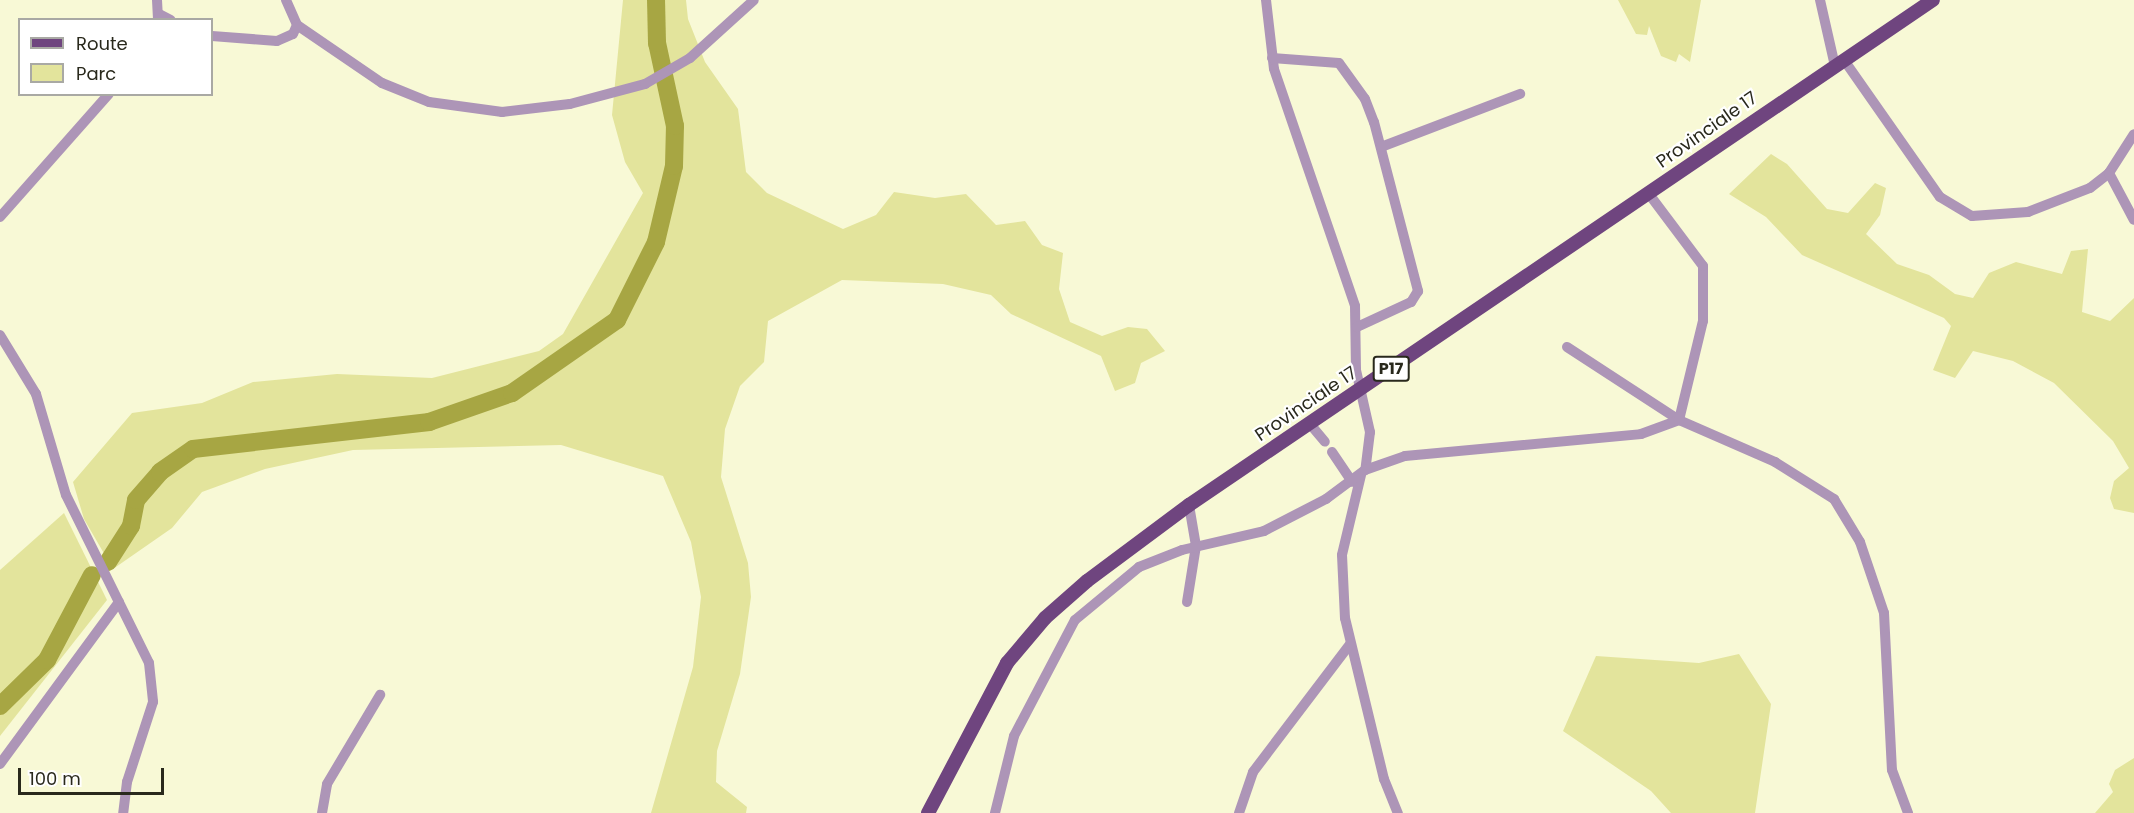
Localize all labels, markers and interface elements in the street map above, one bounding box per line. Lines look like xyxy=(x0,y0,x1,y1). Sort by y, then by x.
legend xyxy=(18,18,213,96)
text: Route xyxy=(76,31,128,56)
text: Parc xyxy=(76,61,116,86)
street label: Provinciale 17 xyxy=(1652,87,1762,173)
road number: P17 xyxy=(1372,356,1410,382)
street label: Provinciale 17 xyxy=(1251,362,1361,446)
scale bar xyxy=(21,756,166,794)
text: 100 m xyxy=(29,766,81,791)

